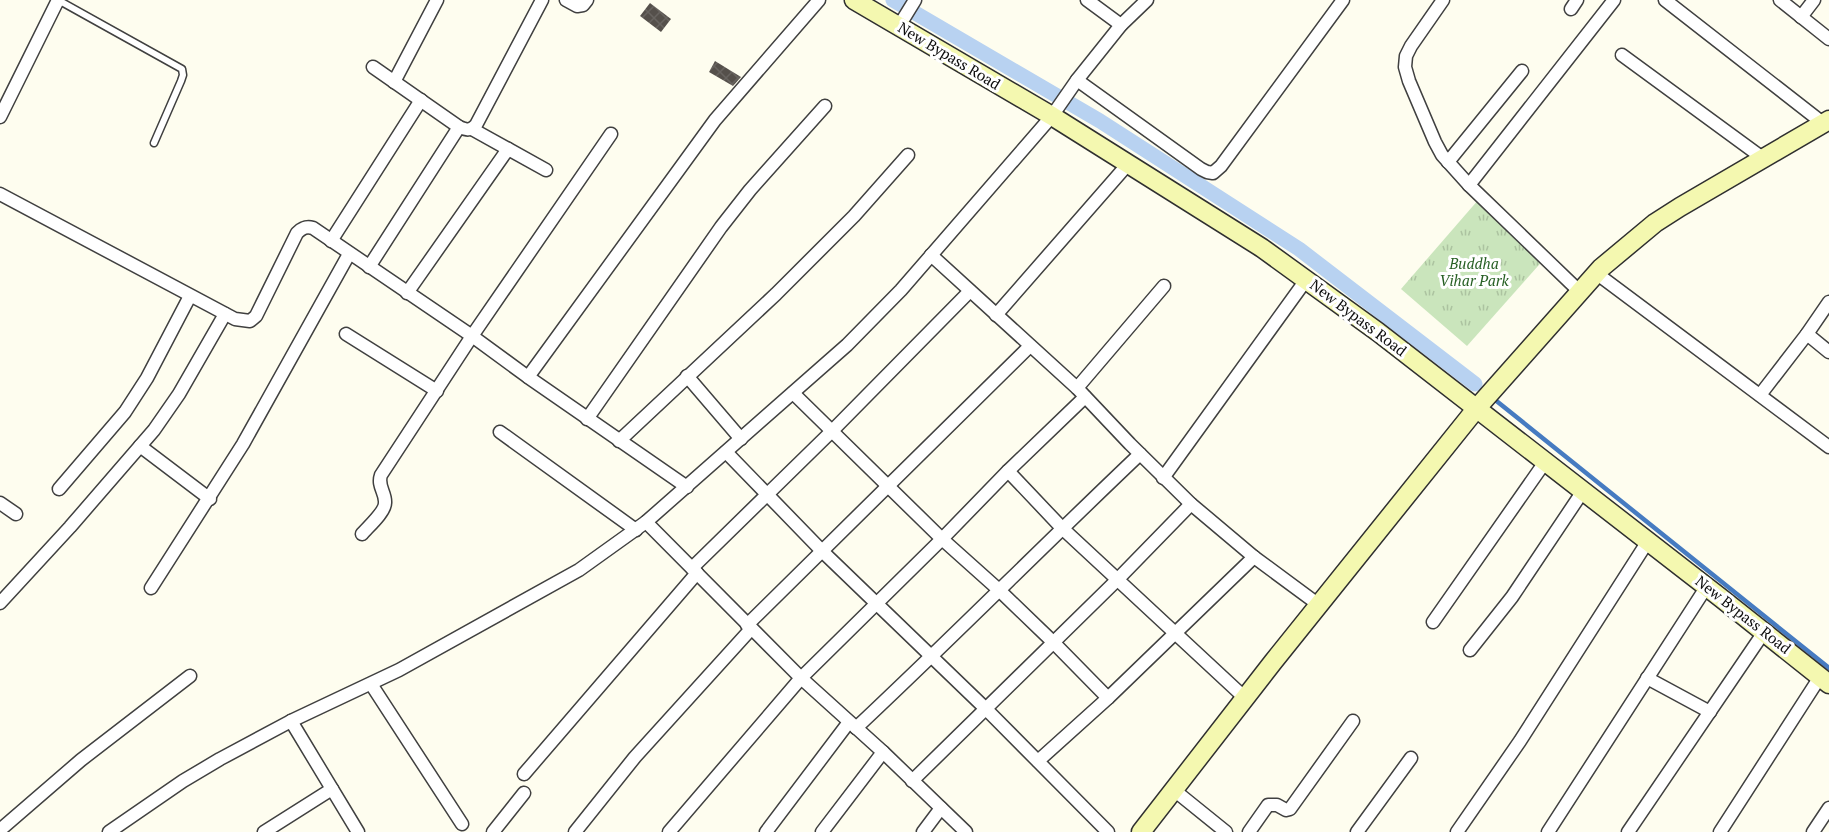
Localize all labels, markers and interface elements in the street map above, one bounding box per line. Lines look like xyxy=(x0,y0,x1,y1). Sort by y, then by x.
street label: New Bypass Road xyxy=(895,17,1004,94)
park label: Buddha Vihar Park xyxy=(1439,253,1510,290)
street label: New Bypass Road xyxy=(1306,274,1411,360)
street label: New Bypass Road xyxy=(1692,571,1795,658)

